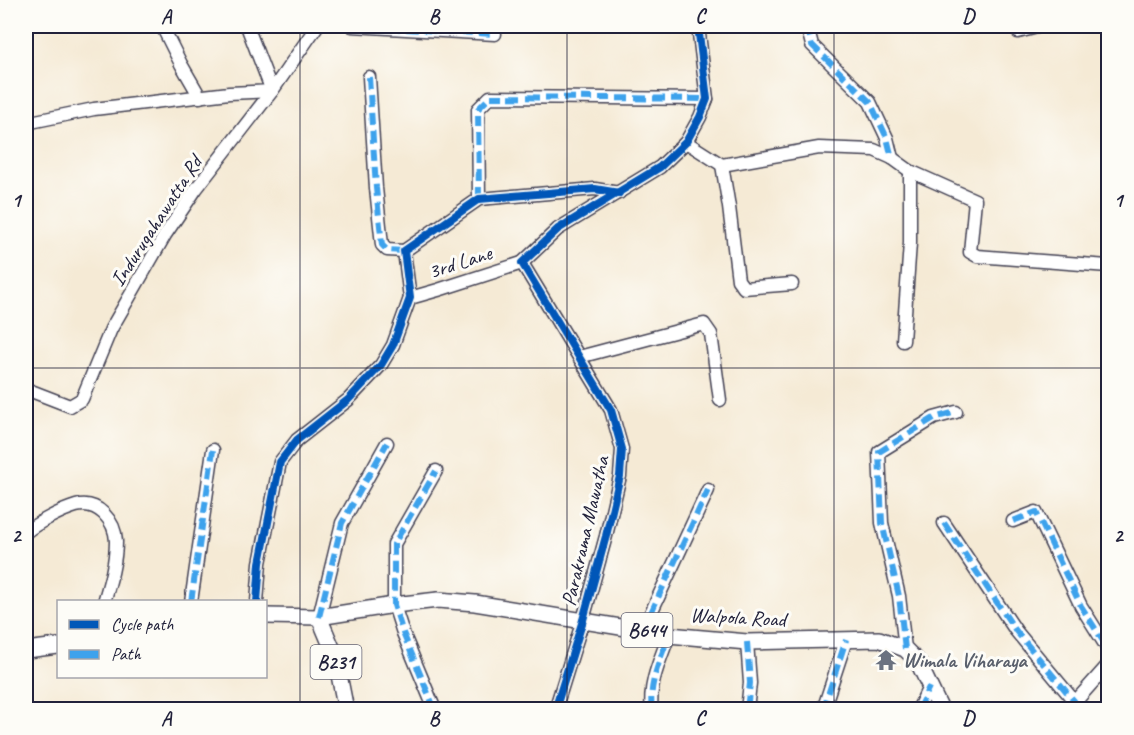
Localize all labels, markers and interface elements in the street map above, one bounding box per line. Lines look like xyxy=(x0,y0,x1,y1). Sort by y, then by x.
text: A xyxy=(161,4,173,29)
text: B xyxy=(429,4,441,29)
text: C xyxy=(695,4,707,29)
text: D xyxy=(962,4,976,29)
street label: Indurugahawatta Rd xyxy=(104,149,209,291)
text: 1 xyxy=(12,188,23,213)
text: 1 xyxy=(1114,188,1125,213)
street label: 3rd Lane xyxy=(425,239,496,284)
street label: Parakrama Mawatha xyxy=(555,452,615,608)
text: 2 xyxy=(12,523,23,548)
text: 2 xyxy=(1114,523,1125,548)
legend xyxy=(57,600,267,678)
street label: Walpola Road xyxy=(690,602,790,633)
text: Cycle path xyxy=(111,613,174,635)
road number: B644 xyxy=(622,613,672,647)
text: Path xyxy=(111,643,141,665)
road number: B231 xyxy=(310,645,362,679)
place label: Wimala Viharaya xyxy=(903,647,1028,674)
temple icon: Wimala Viharaya xyxy=(874,648,898,672)
text: A xyxy=(161,706,173,731)
text: B xyxy=(429,706,441,731)
text: C xyxy=(695,706,707,731)
text: D xyxy=(962,706,976,731)

